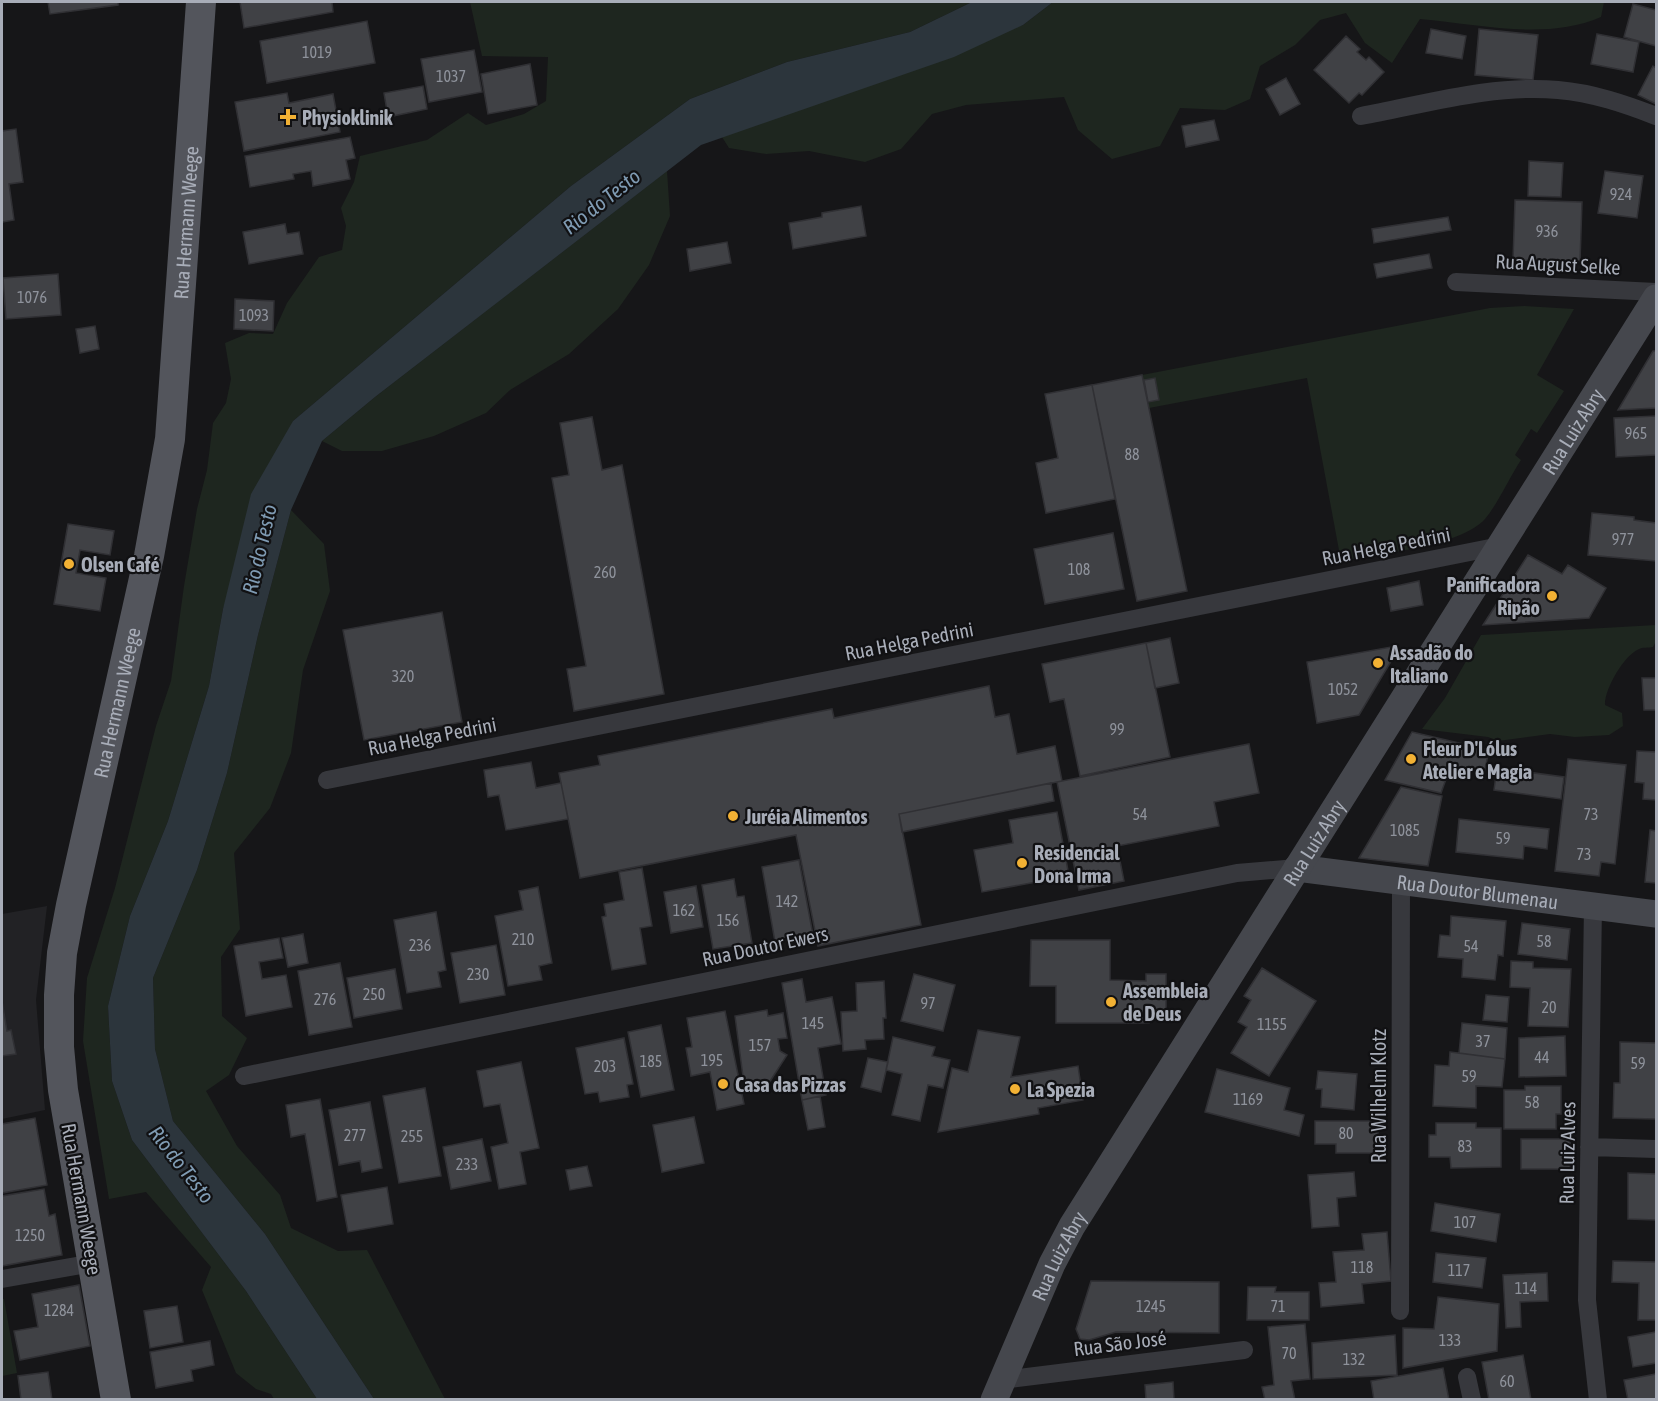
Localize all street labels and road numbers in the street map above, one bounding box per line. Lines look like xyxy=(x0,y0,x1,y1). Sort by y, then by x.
street label: Rua Hermann Weege xyxy=(168,145,202,300)
street label: Rua August Selke xyxy=(1495,249,1621,279)
street label: Rua Luiz Abry xyxy=(1537,384,1608,478)
street label: Rua Helga Pedrini xyxy=(1320,522,1452,570)
street label: Rua Helga Pedrini xyxy=(843,617,975,665)
street label: Rua Hermann Weege xyxy=(88,625,144,780)
street label: Rua Helga Pedrini xyxy=(366,712,498,760)
street label: Rua Luiz Abry xyxy=(1278,795,1349,890)
street label: Rua Doutor Blumenau xyxy=(1396,869,1559,913)
street label: Rua Doutor Ewers xyxy=(700,921,830,971)
street label: Rua Wilhelm Klotz xyxy=(1367,1029,1390,1163)
street label: Rua Luiz Alves xyxy=(1555,1101,1579,1205)
street label: Rua Hermann Weege xyxy=(57,1121,107,1277)
street label: Rua Luiz Abry xyxy=(1026,1207,1090,1304)
street label: Rua São José xyxy=(1072,1326,1168,1360)

